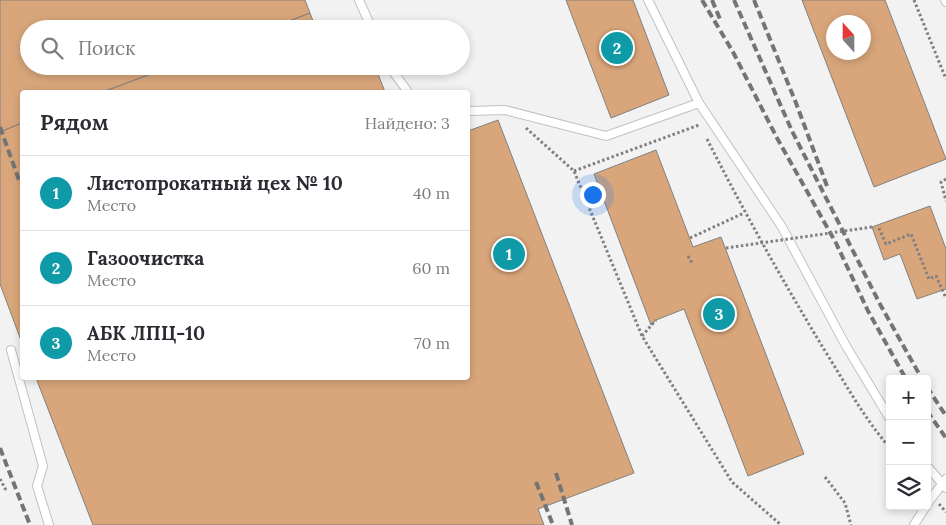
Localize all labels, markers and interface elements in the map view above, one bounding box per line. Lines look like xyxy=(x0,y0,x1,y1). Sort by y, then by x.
north arrow xyxy=(826,15,871,60)
search box xyxy=(20,20,470,75)
pin: 2 xyxy=(601,29,633,67)
icon: search xyxy=(38,34,66,62)
text: Поиск xyxy=(78,36,135,60)
text: Рядом xyxy=(40,109,109,136)
text: Найдено: 3 xyxy=(365,113,450,133)
text: Листопрокатный цех № 10 xyxy=(87,171,343,195)
your location xyxy=(580,182,606,208)
text: 1 xyxy=(53,183,59,203)
text: 40 m xyxy=(413,183,450,203)
text: Место xyxy=(87,195,136,215)
pin: 1 xyxy=(493,235,525,273)
text: Газоочистка xyxy=(87,246,204,270)
text: 2 xyxy=(52,258,60,278)
text: 60 m xyxy=(412,258,450,278)
text: Место xyxy=(87,270,136,290)
pin: 3 xyxy=(703,295,735,333)
text: АБК ЛПЦ-10 xyxy=(87,321,205,345)
text: 3 xyxy=(52,333,60,353)
text: 70 m xyxy=(414,333,450,353)
text: Место xyxy=(87,345,136,365)
map controls xyxy=(886,375,931,510)
button: + xyxy=(886,375,931,420)
button: − xyxy=(886,420,931,465)
button: layers xyxy=(886,465,931,510)

